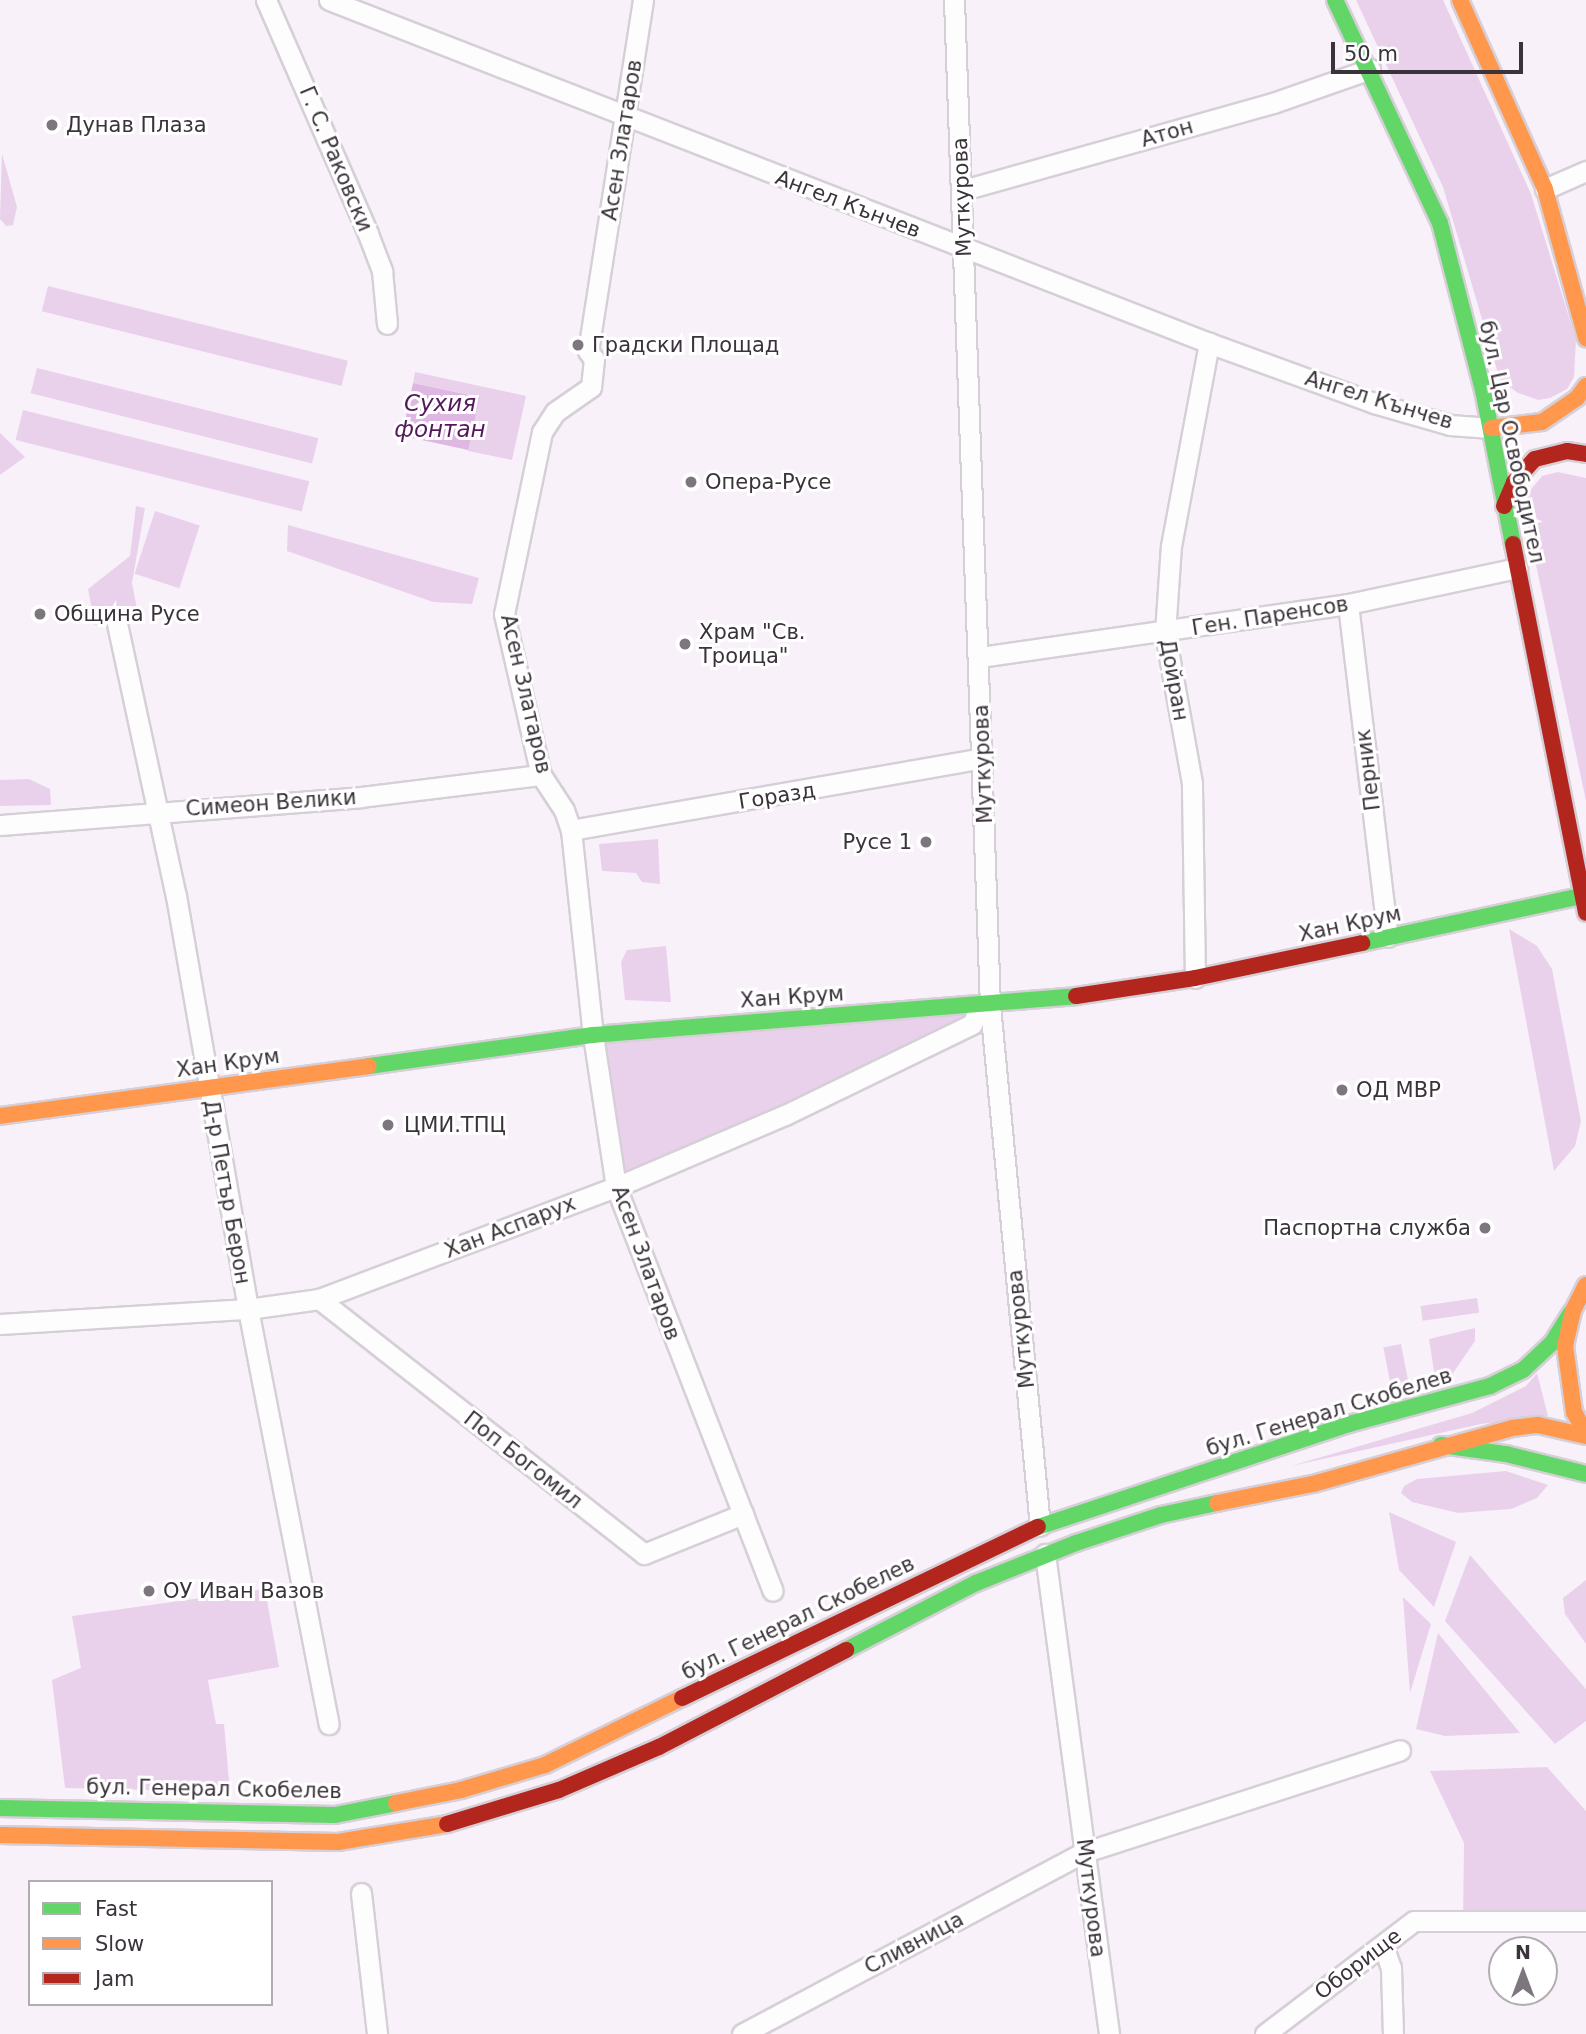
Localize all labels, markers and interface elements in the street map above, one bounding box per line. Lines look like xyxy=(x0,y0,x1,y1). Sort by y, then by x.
scale bar xyxy=(1334,28,1526,72)
text: 50 m xyxy=(1344,42,1398,66)
street label: Асен Златаров xyxy=(597,58,647,222)
street label: Г. С. Раковски xyxy=(294,83,378,235)
place label: Дунав Плаза xyxy=(66,112,207,138)
street label: Атон xyxy=(1138,114,1196,152)
marker: Дунав Плаза xyxy=(44,117,60,133)
street label: Муткурова xyxy=(947,137,977,257)
street label: Ангел Кънчев xyxy=(772,165,924,243)
street label: бул. Цар Освободител xyxy=(1474,318,1550,566)
place label: Градски Площад xyxy=(592,332,779,358)
marker: Градски Площад xyxy=(570,337,586,353)
street label: Ангел Кънчев xyxy=(1302,366,1456,434)
water label: Сухия фонтан xyxy=(394,389,486,443)
place label: Опера-Русе xyxy=(705,469,832,495)
marker: Опера-Русе xyxy=(683,474,699,490)
street label: Ген. Паренсов xyxy=(1190,591,1350,641)
place label: Община Русе xyxy=(54,601,200,627)
marker: Община Русе xyxy=(32,606,48,622)
street label: Асен Златаров xyxy=(495,612,557,776)
place label: Храм "Св. Троица" xyxy=(699,619,805,669)
marker: Храм "Св. Троица" xyxy=(677,636,693,652)
street label: Дойран xyxy=(1154,637,1194,723)
street label: Муткурова xyxy=(968,704,998,824)
street label: Перник xyxy=(1350,728,1386,812)
street label: Горазд xyxy=(737,777,817,815)
street label: Симеон Велики xyxy=(185,784,357,822)
place label: Русе 1 xyxy=(842,829,912,855)
marker: Русе 1 xyxy=(918,834,934,850)
street label: Хан Крум xyxy=(1296,901,1404,947)
street label: Хан Крум xyxy=(739,981,845,1013)
street label: Хан Крум xyxy=(175,1043,281,1083)
place label: ОД МВР xyxy=(1356,1077,1441,1103)
marker: ОД МВР xyxy=(1334,1082,1350,1098)
street label: Д-р Петър Берон xyxy=(198,1098,256,1286)
place label: ЦМИ.ТПЦ xyxy=(404,1112,506,1138)
marker: ЦМИ.ТПЦ xyxy=(378,1115,398,1135)
street label: Асен Златаров xyxy=(606,1182,686,1344)
street label: Хан Аспарух xyxy=(441,1190,579,1264)
place label: Паспортна служба xyxy=(1263,1215,1471,1241)
marker: Паспортна служба xyxy=(1477,1220,1493,1236)
street label: Муткурова xyxy=(1002,1268,1040,1390)
street label: бул. Генерал Скобелев xyxy=(1203,1363,1455,1461)
street label: Поп Богомил xyxy=(459,1406,587,1514)
street label: бул. Генерал Скобелев xyxy=(678,1551,918,1685)
place label: ОУ Иван Вазов xyxy=(163,1578,324,1604)
marker: ОУ Иван Вазов xyxy=(141,1583,157,1599)
street label: бул. Генерал Скобелев xyxy=(86,1774,342,1804)
street label: Муткурова xyxy=(1071,1837,1111,1959)
legend xyxy=(28,1880,273,2006)
text: Fast xyxy=(95,1897,137,1921)
street label: Сливница xyxy=(860,1906,968,1980)
street label: Оборище xyxy=(1310,1923,1406,2005)
text: Slow xyxy=(95,1932,144,1956)
north arrow xyxy=(1488,1936,1558,2006)
text: N xyxy=(1515,1941,1531,1963)
text: Jam xyxy=(95,1967,135,1991)

